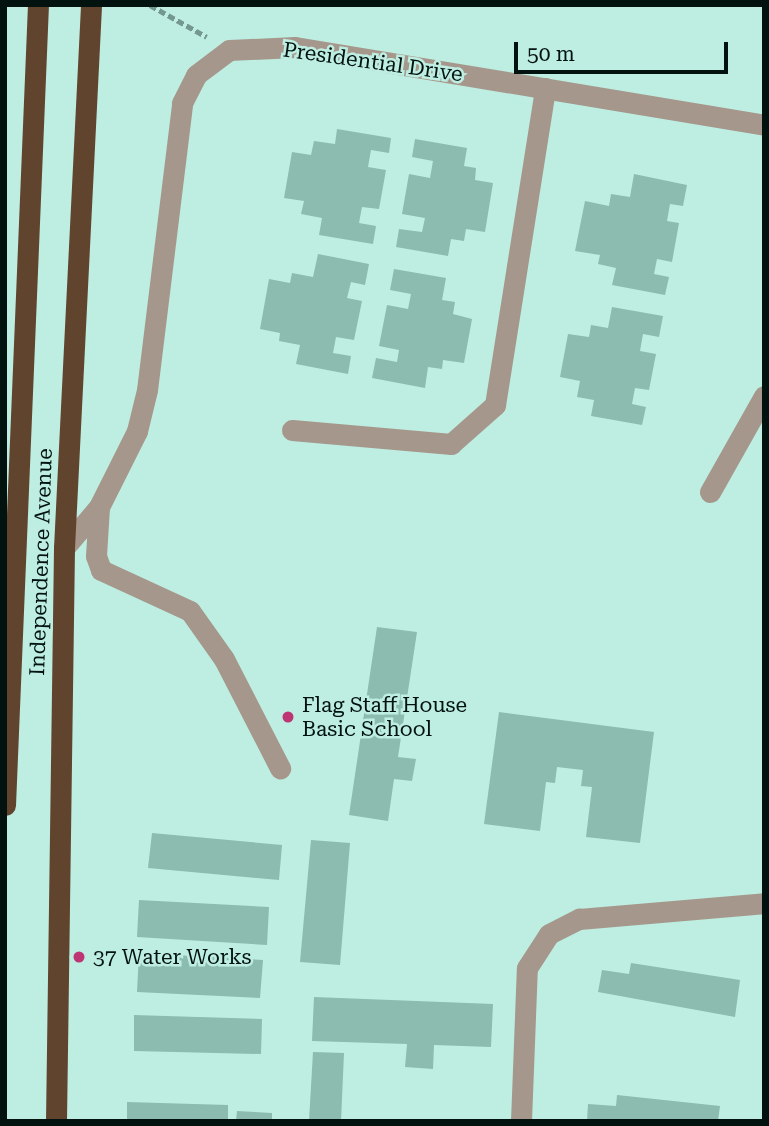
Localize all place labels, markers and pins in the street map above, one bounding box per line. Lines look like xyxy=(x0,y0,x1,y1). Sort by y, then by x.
place label: Flag Staff House Basic School xyxy=(302,692,467,742)
marker: Flag Staff House Basic School xyxy=(280,709,296,725)
place label: 37 Water Works xyxy=(93,944,252,970)
marker: 37 Water Works xyxy=(71,949,87,965)

